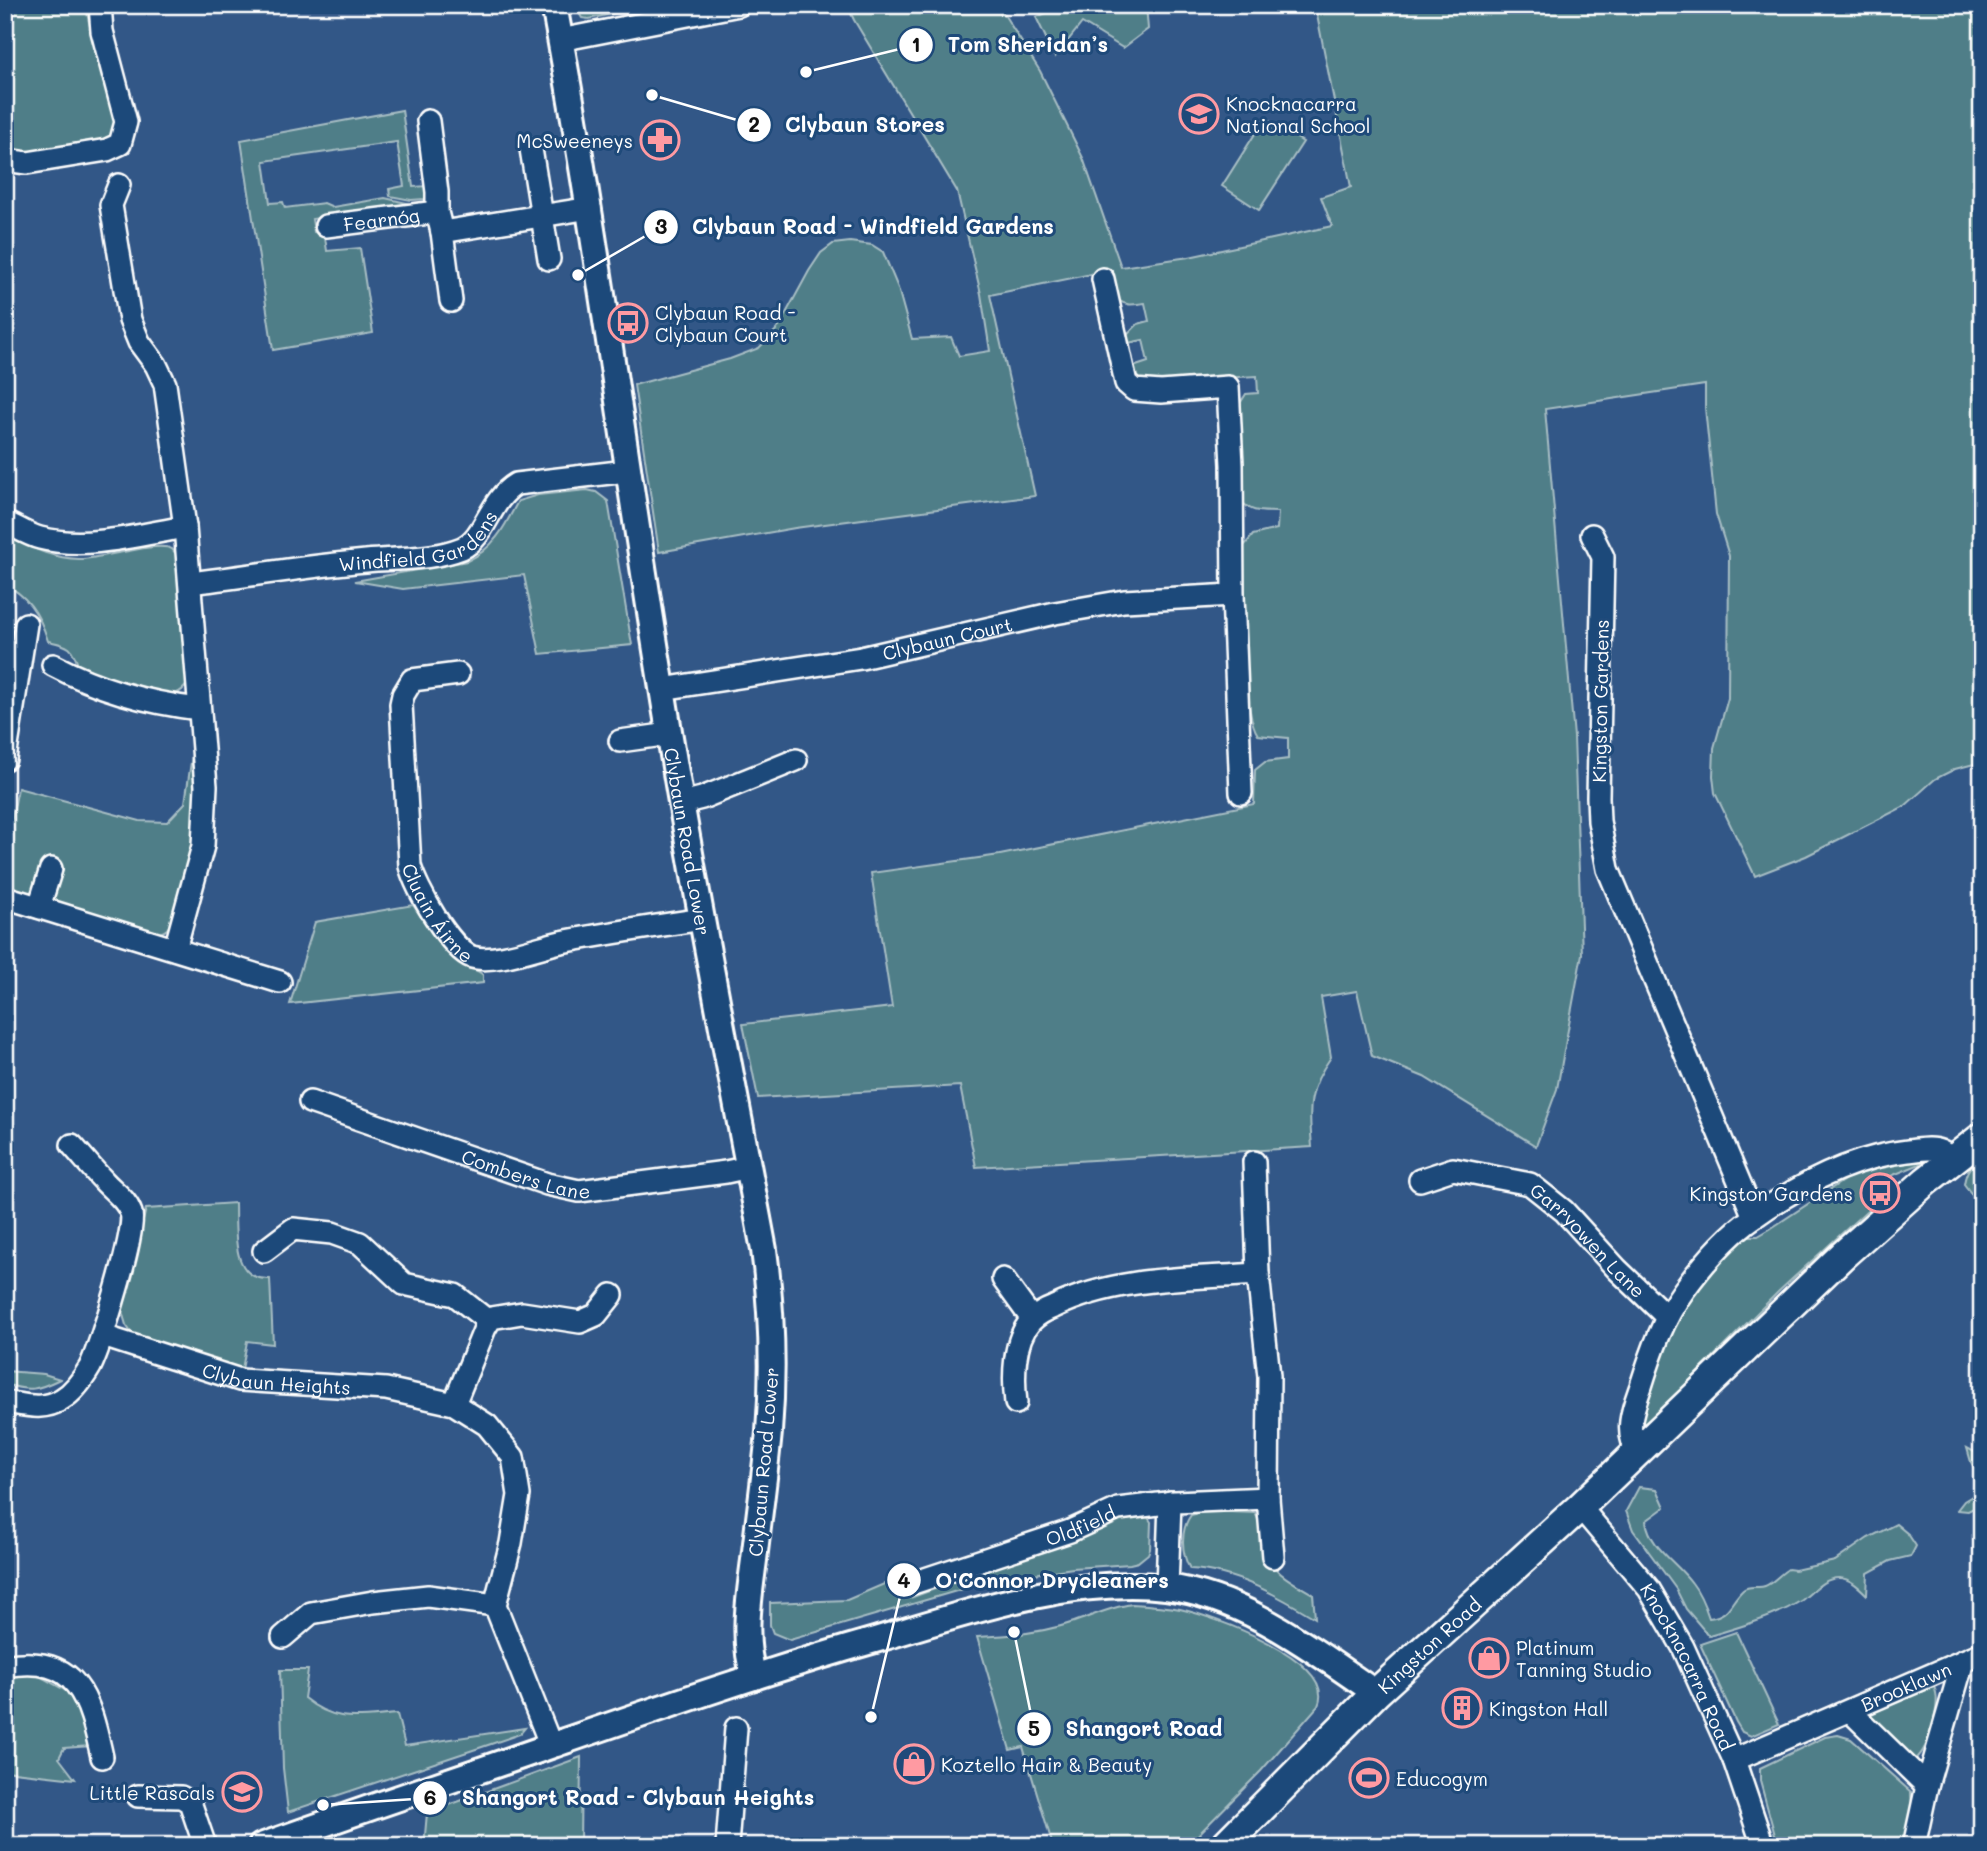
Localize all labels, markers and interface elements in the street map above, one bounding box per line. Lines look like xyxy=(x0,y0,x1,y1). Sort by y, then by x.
callout: Tom Sheridan’s xyxy=(899,24,1122,66)
text: 1 xyxy=(911,30,921,57)
text: Tom Sheridan’s xyxy=(948,30,1108,57)
place label: Knocknacarra National School xyxy=(1226,91,1370,138)
school or university icon: Knocknacarra National School xyxy=(1178,93,1220,135)
callout: Clybaun Stores xyxy=(736,104,959,146)
text: 2 xyxy=(748,110,760,137)
text: Clybaun Stores xyxy=(785,110,945,138)
pharmacy icon: McSweeneys xyxy=(639,119,681,161)
place label: McSweeneys xyxy=(516,128,633,153)
street label: Fearnóg xyxy=(342,202,421,236)
callout: Clybaun Road - Windfield Gardens xyxy=(643,206,1068,248)
text: 3 xyxy=(655,212,667,239)
text: Clybaun Road - Windfield Gardens xyxy=(692,212,1054,240)
place label: Clybaun Road - Clybaun Court xyxy=(655,300,796,347)
bus stop icon: Clybaun Road - Clybaun Court xyxy=(607,302,649,344)
street label: Windfield Gardens xyxy=(337,506,502,576)
street label: Clybaun Court xyxy=(880,611,1015,665)
street label: Kingston Gardens xyxy=(1586,619,1614,783)
street label: Clybaun Road Lower xyxy=(659,746,717,937)
street label: Cluain Áirne xyxy=(397,860,478,968)
street label: Combers Lane xyxy=(459,1143,591,1204)
bus stop icon: Kingston Gardens xyxy=(1859,1172,1901,1214)
street label: Garryowen Lane xyxy=(1525,1177,1651,1303)
place label: Kingston Gardens xyxy=(1690,1181,1853,1206)
street label: Clybaun Heights xyxy=(199,1356,352,1399)
street label: Clybaun Road Lower xyxy=(742,1366,784,1558)
street label: Oldfield xyxy=(1042,1499,1119,1551)
callout: O'Connor Drycleaners xyxy=(886,1559,1183,1601)
text: 4 xyxy=(897,1566,911,1593)
text: O'Connor Drycleaners xyxy=(935,1566,1169,1594)
street label: Knocknacarra Road xyxy=(1635,1578,1740,1754)
street label: Kingston Road xyxy=(1372,1591,1486,1699)
place label: Platinum Tanning Studio xyxy=(1516,1635,1652,1682)
shop icon: Platinum Tanning Studio xyxy=(1468,1637,1510,1679)
street label: Brooklawn xyxy=(1857,1655,1955,1716)
building icon: Kingston Hall xyxy=(1441,1687,1483,1729)
place label: Kingston Hall xyxy=(1489,1696,1608,1721)
callout: Shangort Road xyxy=(1017,1708,1237,1750)
text: 5 xyxy=(1028,1714,1040,1741)
text: Shangort Road xyxy=(1066,1714,1222,1741)
shop icon: Koztello Hair & Beauty xyxy=(893,1743,935,1785)
place label: Koztello Hair & Beauty xyxy=(941,1752,1152,1777)
sports icon: Educogym xyxy=(1348,1757,1390,1799)
place label: Educogym xyxy=(1396,1766,1488,1791)
school or university icon: Little Rascals xyxy=(221,1771,263,1813)
callout: Shangort Road - Clybaun Heights xyxy=(413,1777,828,1819)
place label: Little Rascals xyxy=(90,1780,215,1805)
text: 6 xyxy=(424,1783,436,1810)
text: Shangort Road - Clybaun Heights xyxy=(462,1783,814,1811)

